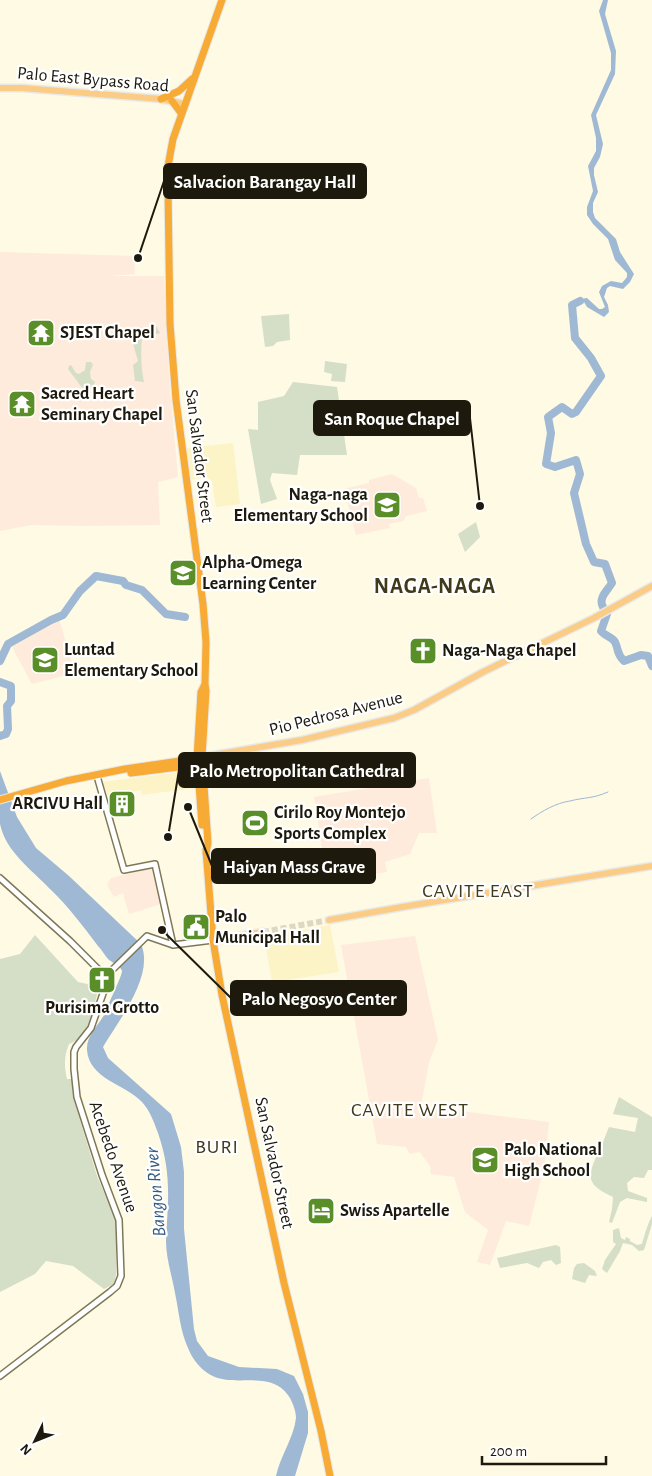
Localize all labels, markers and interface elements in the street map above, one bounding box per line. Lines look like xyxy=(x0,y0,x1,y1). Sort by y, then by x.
street label: Palo East Bypass Road xyxy=(16,64,170,96)
callout: Salvacion Barangay Hall xyxy=(164,164,366,198)
text: Salvacion Barangay Hall xyxy=(174,173,356,192)
temple icon: SJEST Chapel xyxy=(26,318,56,348)
place label: SJEST Chapel xyxy=(60,324,155,342)
place label: Sacred Heart Seminary Chapel xyxy=(41,385,163,424)
street label: San Salvador Street xyxy=(182,388,216,524)
temple icon: Sacred Heart Seminary Chapel xyxy=(7,389,37,419)
callout: San Roque Chapel xyxy=(314,401,470,435)
text: San Roque Chapel xyxy=(324,410,460,429)
place label: Naga-naga Elementary School xyxy=(233,486,368,525)
school or university icon: Naga-naga Elementary School xyxy=(372,490,402,520)
place label: Alpha-Omega Learning Center xyxy=(202,554,317,593)
school or university icon: Alpha-Omega Learning Center xyxy=(168,558,198,588)
district label: NAGA-NAGA xyxy=(374,575,496,597)
church icon: Naga-Naga Chapel xyxy=(408,636,438,666)
place label: Luntad Elementary School xyxy=(64,641,199,680)
place label: Naga-Naga Chapel xyxy=(442,642,576,660)
school or university icon: Luntad Elementary School xyxy=(30,645,60,675)
street label: Pio Pedrosa Avenue xyxy=(267,689,405,739)
callout: Palo Metropolitan Cathedral xyxy=(179,753,415,787)
text: Palo Metropolitan Cathedral xyxy=(189,762,405,781)
building icon: ARCIVU Hall xyxy=(107,789,137,819)
place label: ARCIVU Hall xyxy=(12,795,103,813)
place label: Cirilo Roy Montejo Sports Complex xyxy=(274,804,406,843)
sports icon: Cirilo Roy Montejo Sports Complex xyxy=(240,808,270,838)
callout: Haiyan Mass Grave xyxy=(212,849,375,883)
text: Haiyan Mass Grave xyxy=(223,858,365,877)
district label: CAVITE EAST xyxy=(422,881,534,901)
place label: Palo Municipal Hall xyxy=(215,908,320,947)
public building icon: Palo Municipal Hall xyxy=(181,912,211,942)
church icon: Purisima Grotto xyxy=(87,965,117,995)
callout: Palo Negosyo Center xyxy=(231,981,406,1015)
text: Palo Negosyo Center xyxy=(241,990,397,1009)
place label: Purisima Grotto xyxy=(45,999,159,1017)
street label: San Salvador Street xyxy=(251,1096,297,1231)
street label: Acebedo Avenue xyxy=(86,1099,140,1215)
district label: CAVITE WEST xyxy=(351,1100,469,1120)
district label: BURI xyxy=(195,1137,239,1157)
place label: Palo National High School xyxy=(504,1141,602,1180)
school or university icon: Palo National High School xyxy=(470,1145,500,1175)
water label: Bangon River xyxy=(143,1146,169,1237)
hotel icon: Swiss Apartelle xyxy=(306,1196,336,1226)
place label: Swiss Apartelle xyxy=(340,1202,449,1220)
north arrow xyxy=(10,1416,60,1466)
scale bar xyxy=(482,1434,606,1466)
text: N xyxy=(18,1441,35,1458)
text: 200 m xyxy=(490,1444,527,1459)

